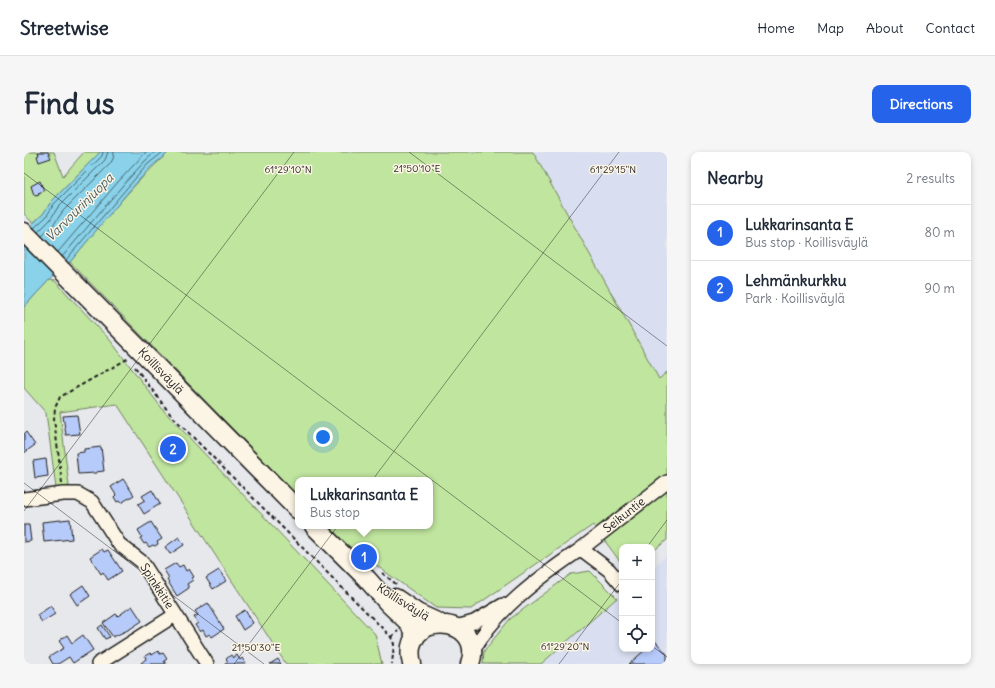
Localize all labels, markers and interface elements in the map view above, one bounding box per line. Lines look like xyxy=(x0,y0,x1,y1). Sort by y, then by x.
text: Streetwise xyxy=(20,16,109,40)
text: Home xyxy=(757,19,795,37)
text: Map xyxy=(817,19,844,37)
text: About xyxy=(866,19,904,37)
text: Contact xyxy=(926,19,975,37)
button: Directions xyxy=(872,85,971,123)
text: Find us xyxy=(24,86,115,122)
text: 21°50'10"E xyxy=(394,162,441,175)
text: 61°29'10"N xyxy=(264,163,312,176)
text: 61°29'15"N xyxy=(590,163,636,176)
text: Nearby xyxy=(707,167,763,189)
water label: Varvourinjuopa xyxy=(42,169,118,245)
text: 2 results xyxy=(906,170,955,187)
text: Lukkarinsanta E xyxy=(745,215,854,234)
text: 1 xyxy=(717,224,723,241)
text: 80 m xyxy=(924,224,955,241)
text: Bus stop · Koillisväylä xyxy=(745,234,868,251)
text: Lehmänkurkku xyxy=(745,271,846,290)
text: 2 xyxy=(716,280,724,297)
text: 90 m xyxy=(924,280,955,297)
text: Park · Koillisväylä xyxy=(745,290,845,307)
street label: Koillisväylä xyxy=(135,344,187,397)
your location xyxy=(313,427,333,447)
pin: 2 xyxy=(160,434,186,464)
popup xyxy=(295,477,433,529)
text: Lukkarinsanta E xyxy=(310,485,418,504)
street label: Seikuntie xyxy=(600,494,648,536)
text: Bus stop xyxy=(310,504,360,521)
pin: 1 xyxy=(351,542,377,572)
map controls xyxy=(619,544,655,652)
button: + xyxy=(619,544,655,580)
street label: Spinkkitie xyxy=(137,560,178,611)
street label: Koillisväylä xyxy=(374,580,432,624)
button: − xyxy=(619,580,655,616)
button: locate xyxy=(619,616,655,652)
text: 61°29'20"N xyxy=(541,640,589,653)
text: 21°50'30"E xyxy=(232,641,280,654)

